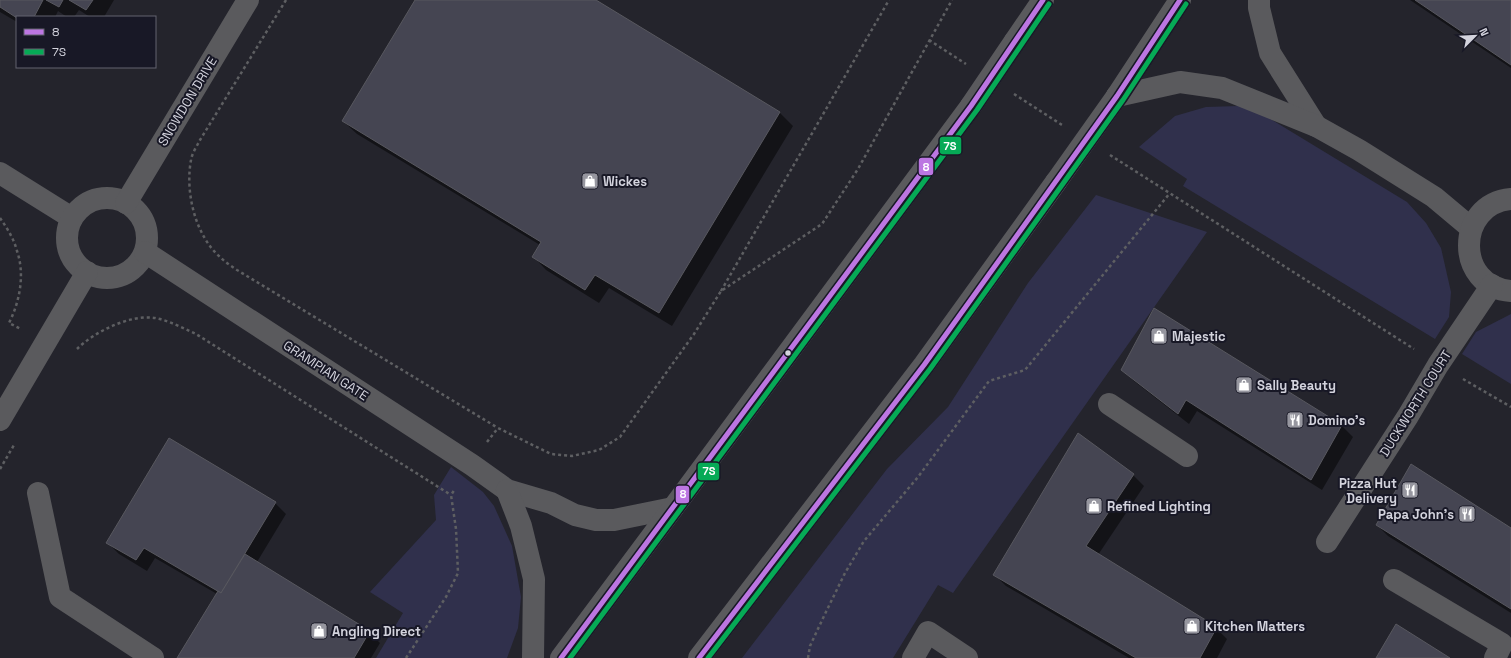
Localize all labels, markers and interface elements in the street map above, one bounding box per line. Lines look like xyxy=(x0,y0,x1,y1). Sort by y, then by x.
legend xyxy=(16,16,156,68)
north arrow xyxy=(1455,16,1495,56)
text: 8 xyxy=(52,24,59,40)
text: N xyxy=(1476,26,1492,38)
text: 7S xyxy=(52,44,66,60)
street label: SNOWDON DRIVE xyxy=(154,53,221,149)
line badge: 7S xyxy=(939,136,962,155)
text: 7S xyxy=(944,139,957,153)
line badge: 8 xyxy=(918,157,934,176)
text: 8 xyxy=(923,160,930,174)
shop icon: Wickes xyxy=(580,171,600,191)
place label: Wickes xyxy=(603,173,647,190)
shop icon: Majestic xyxy=(1149,326,1169,346)
place label: Majestic xyxy=(1172,328,1226,345)
street label: GRAMPIAN GATE xyxy=(280,337,372,404)
street label: DUCKWORTH COURT xyxy=(1376,347,1455,460)
unlabelled marker xyxy=(783,348,793,358)
shop icon: Sally Beauty xyxy=(1234,375,1254,395)
place label: Sally Beauty xyxy=(1257,377,1336,394)
restaurant icon: Domino's xyxy=(1285,410,1305,430)
place label: Domino's xyxy=(1308,412,1366,429)
line badge: 7S xyxy=(697,462,720,481)
text: 7S xyxy=(703,464,716,478)
place label: Pizza Hut Delivery xyxy=(1339,475,1397,507)
restaurant icon: Pizza Hut Delivery xyxy=(1400,480,1420,500)
line badge: 8 xyxy=(675,485,690,504)
text: 8 xyxy=(680,487,687,501)
shop icon: Refined Lighting xyxy=(1084,496,1104,516)
place label: Refined Lighting xyxy=(1107,498,1211,515)
restaurant icon: Papa John's xyxy=(1457,504,1477,524)
place label: Papa John's xyxy=(1378,506,1454,523)
shop icon: Kitchen Matters xyxy=(1182,616,1202,636)
place label: Kitchen Matters xyxy=(1205,618,1305,635)
shop icon: Angling Direct xyxy=(309,621,329,641)
place label: Angling Direct xyxy=(332,623,421,640)

